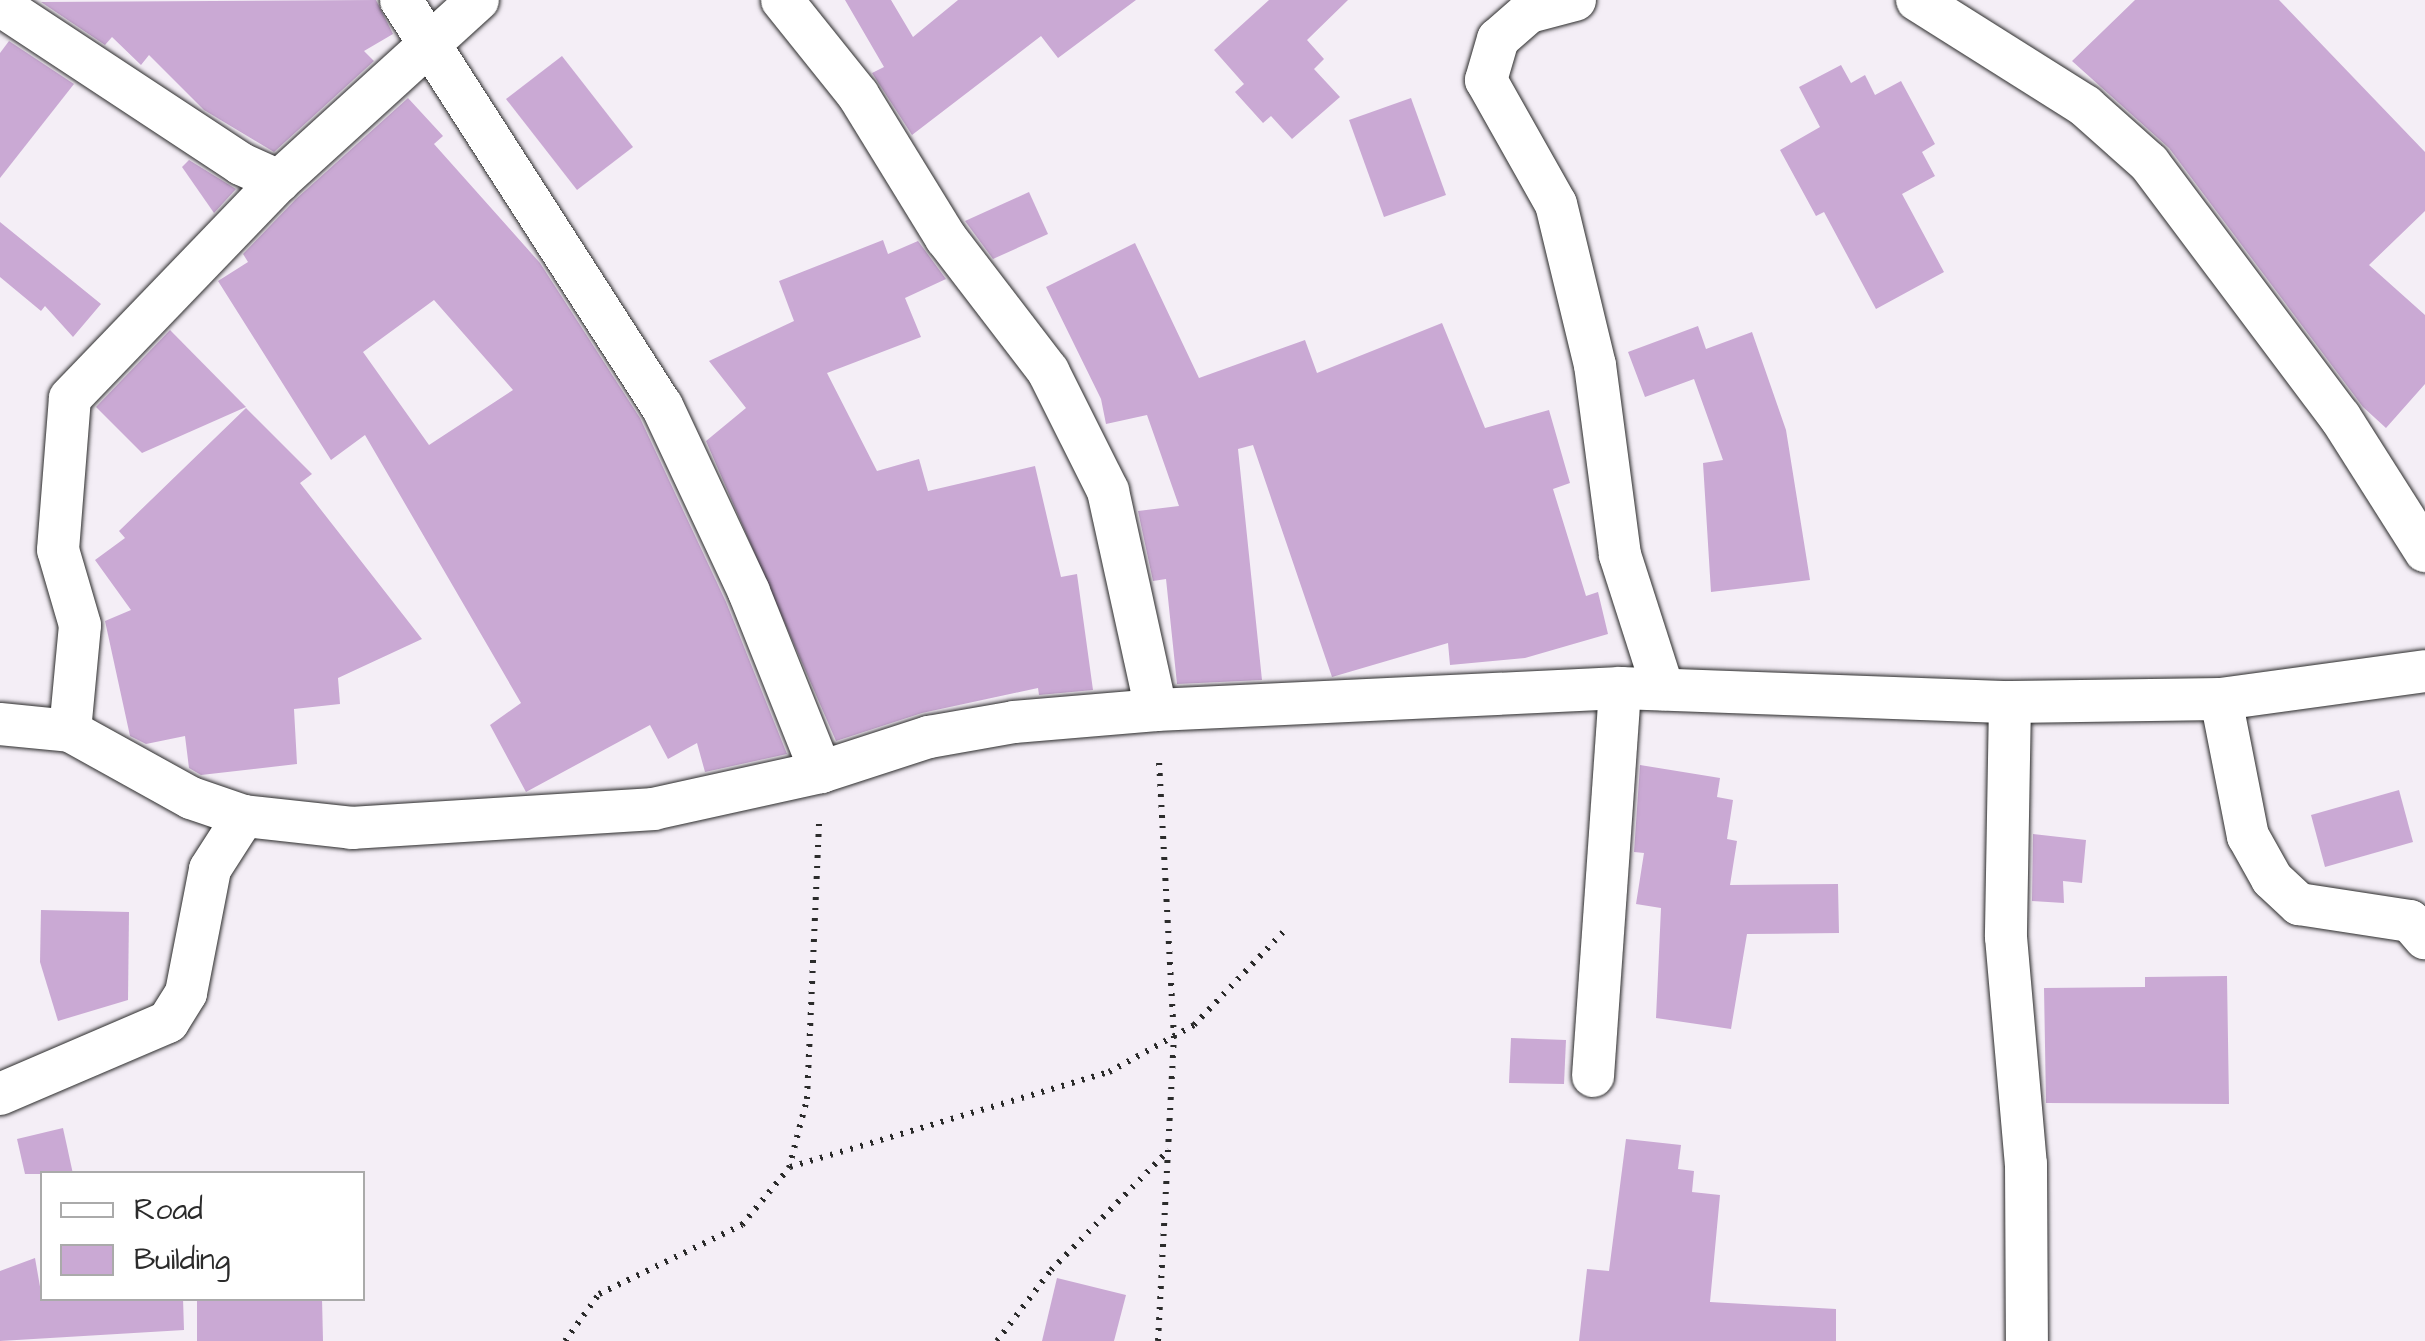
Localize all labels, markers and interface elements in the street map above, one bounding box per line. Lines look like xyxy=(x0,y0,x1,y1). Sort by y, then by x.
legend xyxy=(40,1171,365,1301)
text: Road xyxy=(134,1189,203,1231)
text: Building xyxy=(134,1239,230,1281)

